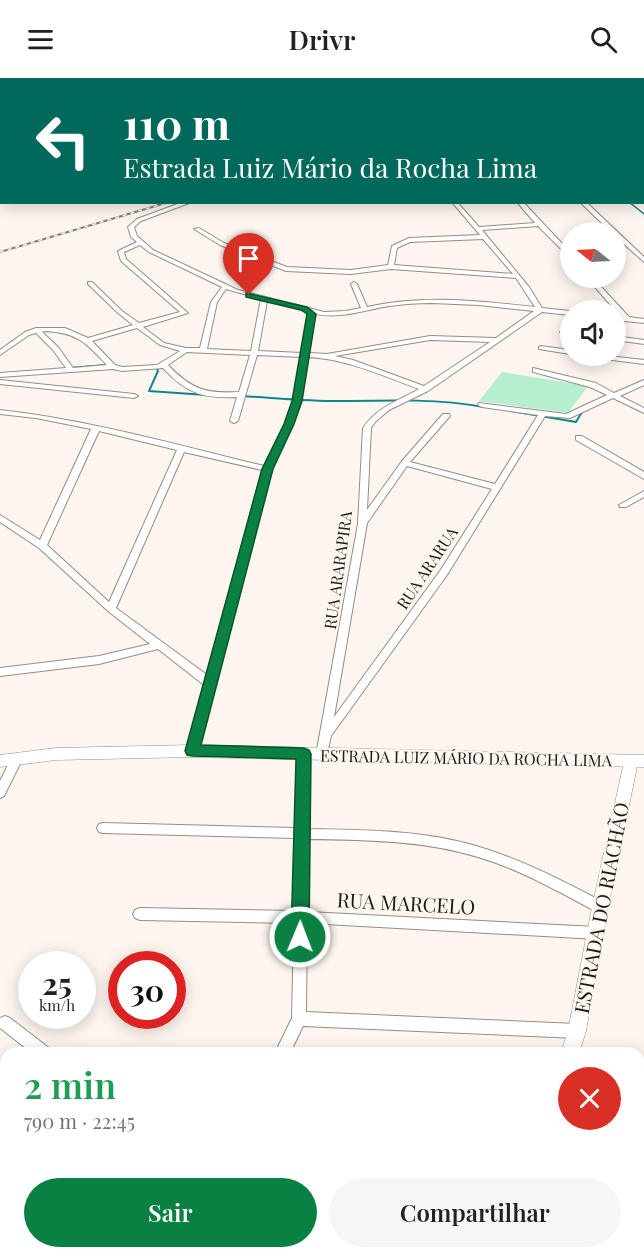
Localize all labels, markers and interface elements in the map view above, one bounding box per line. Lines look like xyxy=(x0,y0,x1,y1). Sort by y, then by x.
text: Drivr xyxy=(288,21,356,57)
icon: menu xyxy=(24,23,57,56)
icon: search xyxy=(587,23,620,56)
text: 110 m xyxy=(123,95,230,151)
icon: left xyxy=(24,102,102,180)
text: Estrada Luiz Mário da Rocha Lima xyxy=(123,149,537,185)
north arrow xyxy=(560,222,626,288)
map controls xyxy=(560,222,626,366)
pin xyxy=(223,233,274,295)
icon: arrive xyxy=(232,242,265,275)
button: sound xyxy=(560,300,626,366)
street label: RUA ARARAPIRA xyxy=(319,508,356,631)
street label: RUA ARARUA xyxy=(391,522,462,613)
street label: ESTRADA LUIZ MÁRIO DA ROCHA LIMA xyxy=(320,744,613,771)
street label: ESTRADA DO RIACHÃO xyxy=(567,800,634,1016)
street label: RUA MARCELO xyxy=(336,885,476,920)
position arrow xyxy=(268,905,332,969)
speed limit sign: 30 xyxy=(108,951,186,1029)
text: 25 xyxy=(42,963,72,1003)
text: km/h xyxy=(39,995,75,1015)
text: 2 min xyxy=(24,1060,116,1108)
button: close xyxy=(558,1067,621,1130)
text: 790 m · 22:45 xyxy=(24,1107,135,1134)
button: Sair xyxy=(24,1178,317,1247)
button: Compartilhar xyxy=(329,1178,621,1247)

